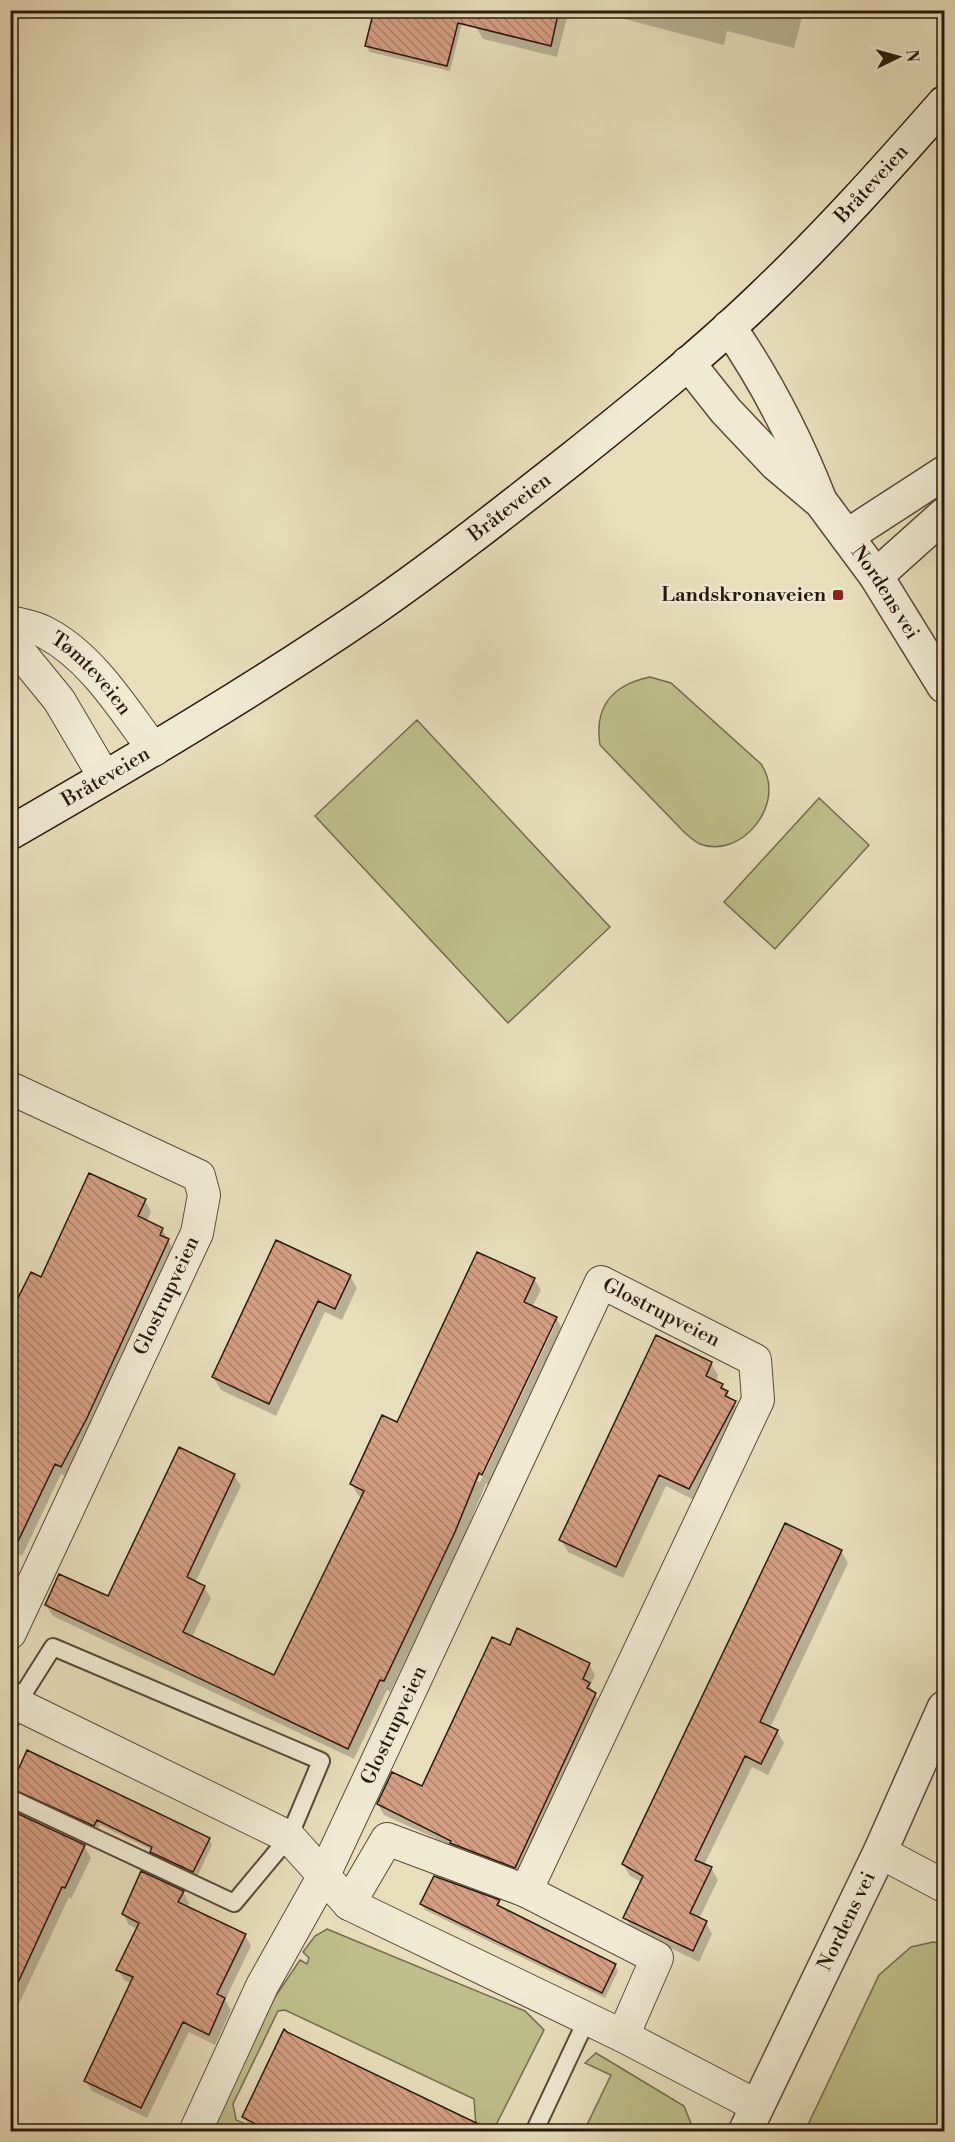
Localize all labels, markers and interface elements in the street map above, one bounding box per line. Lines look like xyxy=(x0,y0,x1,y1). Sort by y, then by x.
north arrow xyxy=(868,27,928,87)
text: N xyxy=(901,49,922,63)
street label: Bråteveien xyxy=(828,139,914,229)
street label: Bråteveien xyxy=(463,467,556,548)
street label: Nordens vei xyxy=(845,541,925,644)
place label: Landskronaveien xyxy=(661,583,827,608)
marker: Landskronaveien xyxy=(831,588,845,602)
street label: Tømteveien xyxy=(46,626,137,720)
street label: Bråteveien xyxy=(56,741,155,813)
street label: Glostrupveien xyxy=(129,1232,205,1359)
street label: Glostrupveien xyxy=(598,1272,724,1353)
street label: Glostrupveien xyxy=(355,1662,432,1789)
street label: Nordens vei xyxy=(812,1867,881,1975)

